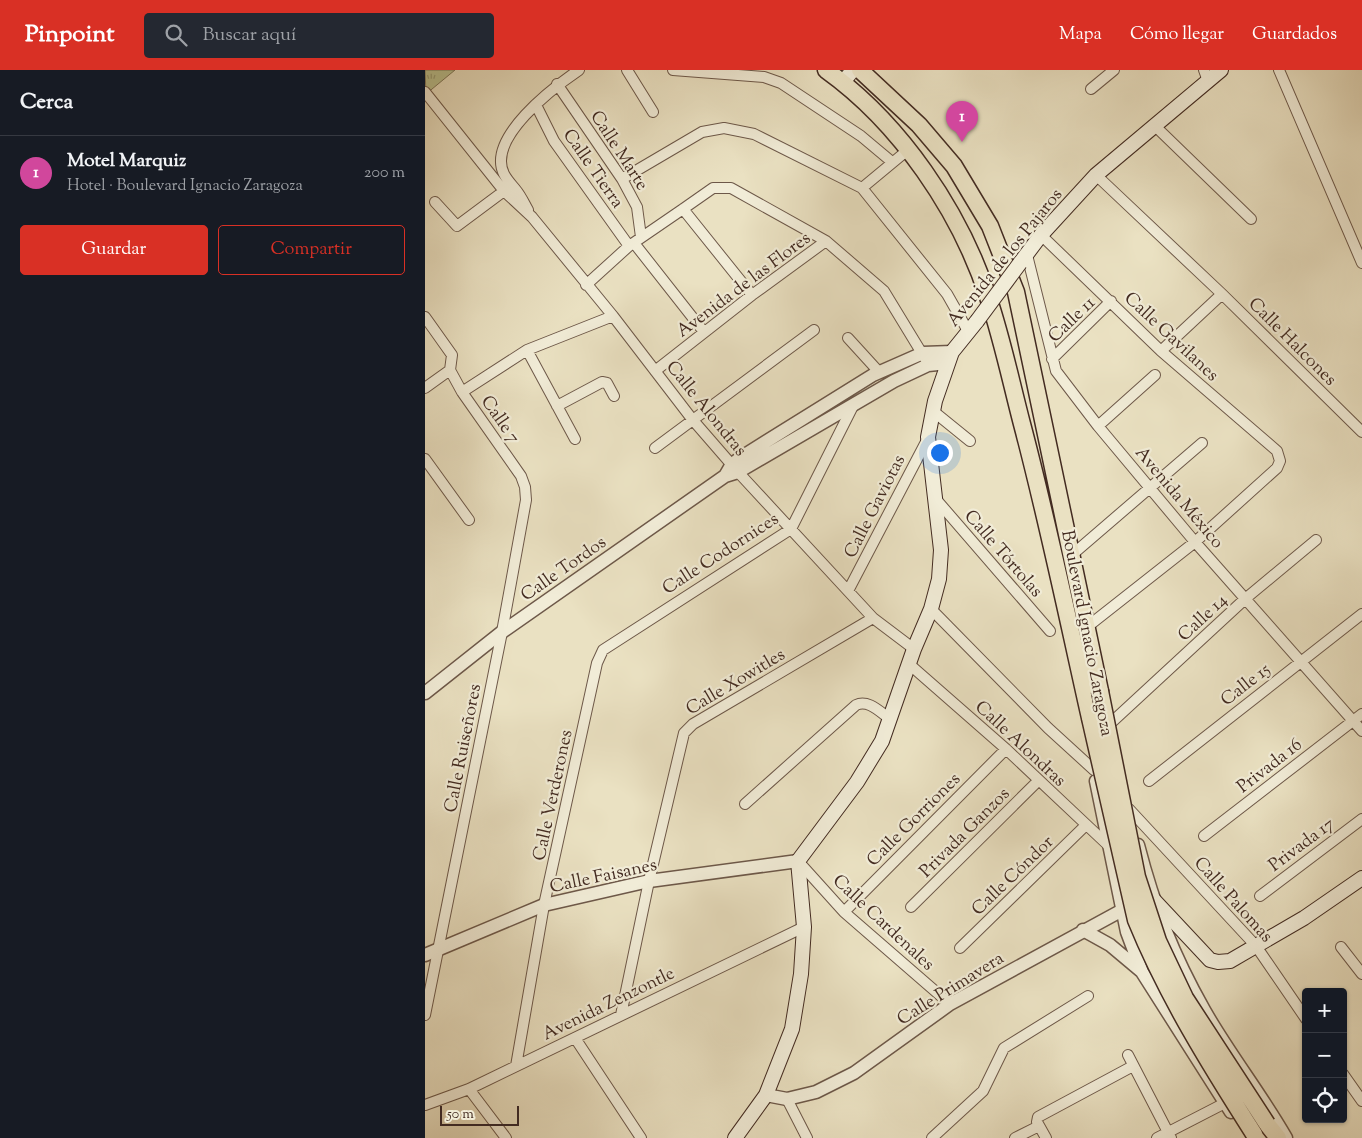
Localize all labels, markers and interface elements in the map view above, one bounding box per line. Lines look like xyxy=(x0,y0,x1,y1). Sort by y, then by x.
search box xyxy=(144,13,494,58)
text: Pinpoint xyxy=(25,18,114,52)
icon: search xyxy=(162,21,190,49)
text: Buscar aquí xyxy=(202,22,296,49)
text: Mapa xyxy=(1059,22,1102,48)
text: Cómo llegar xyxy=(1130,22,1224,48)
text: Guardados xyxy=(1252,22,1337,48)
text: Cerca xyxy=(20,88,73,118)
pin: 1 xyxy=(946,101,978,142)
street label: Calle Marte xyxy=(583,106,654,196)
street label: Calle Tierra xyxy=(555,124,629,214)
text: Motel Marquiz xyxy=(67,148,186,175)
text: 1 xyxy=(33,162,39,185)
text: 200 m xyxy=(364,162,405,185)
text: Hotel · Boulevard Ignacio Zaragoza xyxy=(67,175,303,198)
street label: Avenida de los Pajaros xyxy=(942,183,1070,333)
button: Guardar xyxy=(20,225,208,275)
button: Compartir xyxy=(218,225,405,275)
street label: Avenida de las Flores xyxy=(672,226,817,345)
street label: Calle Gavilanes xyxy=(1117,287,1224,388)
street label: Calle 11 xyxy=(1043,291,1102,350)
street label: Calle Halcones xyxy=(1241,292,1342,393)
street label: Calle Alondras xyxy=(659,356,752,463)
street label: Calle 7 xyxy=(473,391,525,450)
your location xyxy=(927,440,953,466)
street label: Avenida México xyxy=(1128,442,1229,555)
street label: Calle Gaviotas xyxy=(839,451,913,563)
street label: Calle Tórtolas xyxy=(957,505,1048,604)
street label: Calle Codornices xyxy=(658,507,785,602)
street label: Boulevard Ignacio Zaragoza xyxy=(1053,528,1119,739)
street label: Calle Tordos xyxy=(516,531,612,609)
street label: Calle 14 xyxy=(1173,589,1234,648)
street label: Calle Xowitles xyxy=(681,643,791,723)
street label: Calle 15 xyxy=(1216,658,1277,713)
street label: Calle Ruiseñores xyxy=(439,682,489,815)
street label: Calle Alondras xyxy=(968,695,1071,794)
street label: Calle Verderones xyxy=(527,727,581,863)
street label: Privada 16 xyxy=(1232,733,1308,800)
street label: Calle Gorriones xyxy=(862,768,967,873)
street label: Privada Ganzos xyxy=(914,782,1017,885)
street label: Privada 17 xyxy=(1264,812,1341,879)
street label: Calle Cóndor xyxy=(966,830,1061,922)
street label: Calle Palomas xyxy=(1187,852,1278,949)
street label: Calle Faisanes xyxy=(547,853,659,901)
street label: Calle Cardenales xyxy=(826,869,940,978)
street label: Calle Primavera xyxy=(893,946,1010,1033)
street label: Avenida Zenzontle xyxy=(538,961,680,1048)
map controls xyxy=(1302,988,1347,1123)
button: + xyxy=(1302,988,1347,1033)
button: − xyxy=(1302,1033,1347,1078)
button: locate xyxy=(1302,1078,1347,1123)
scale bar xyxy=(440,1103,519,1126)
text: 50 m xyxy=(447,1105,474,1125)

